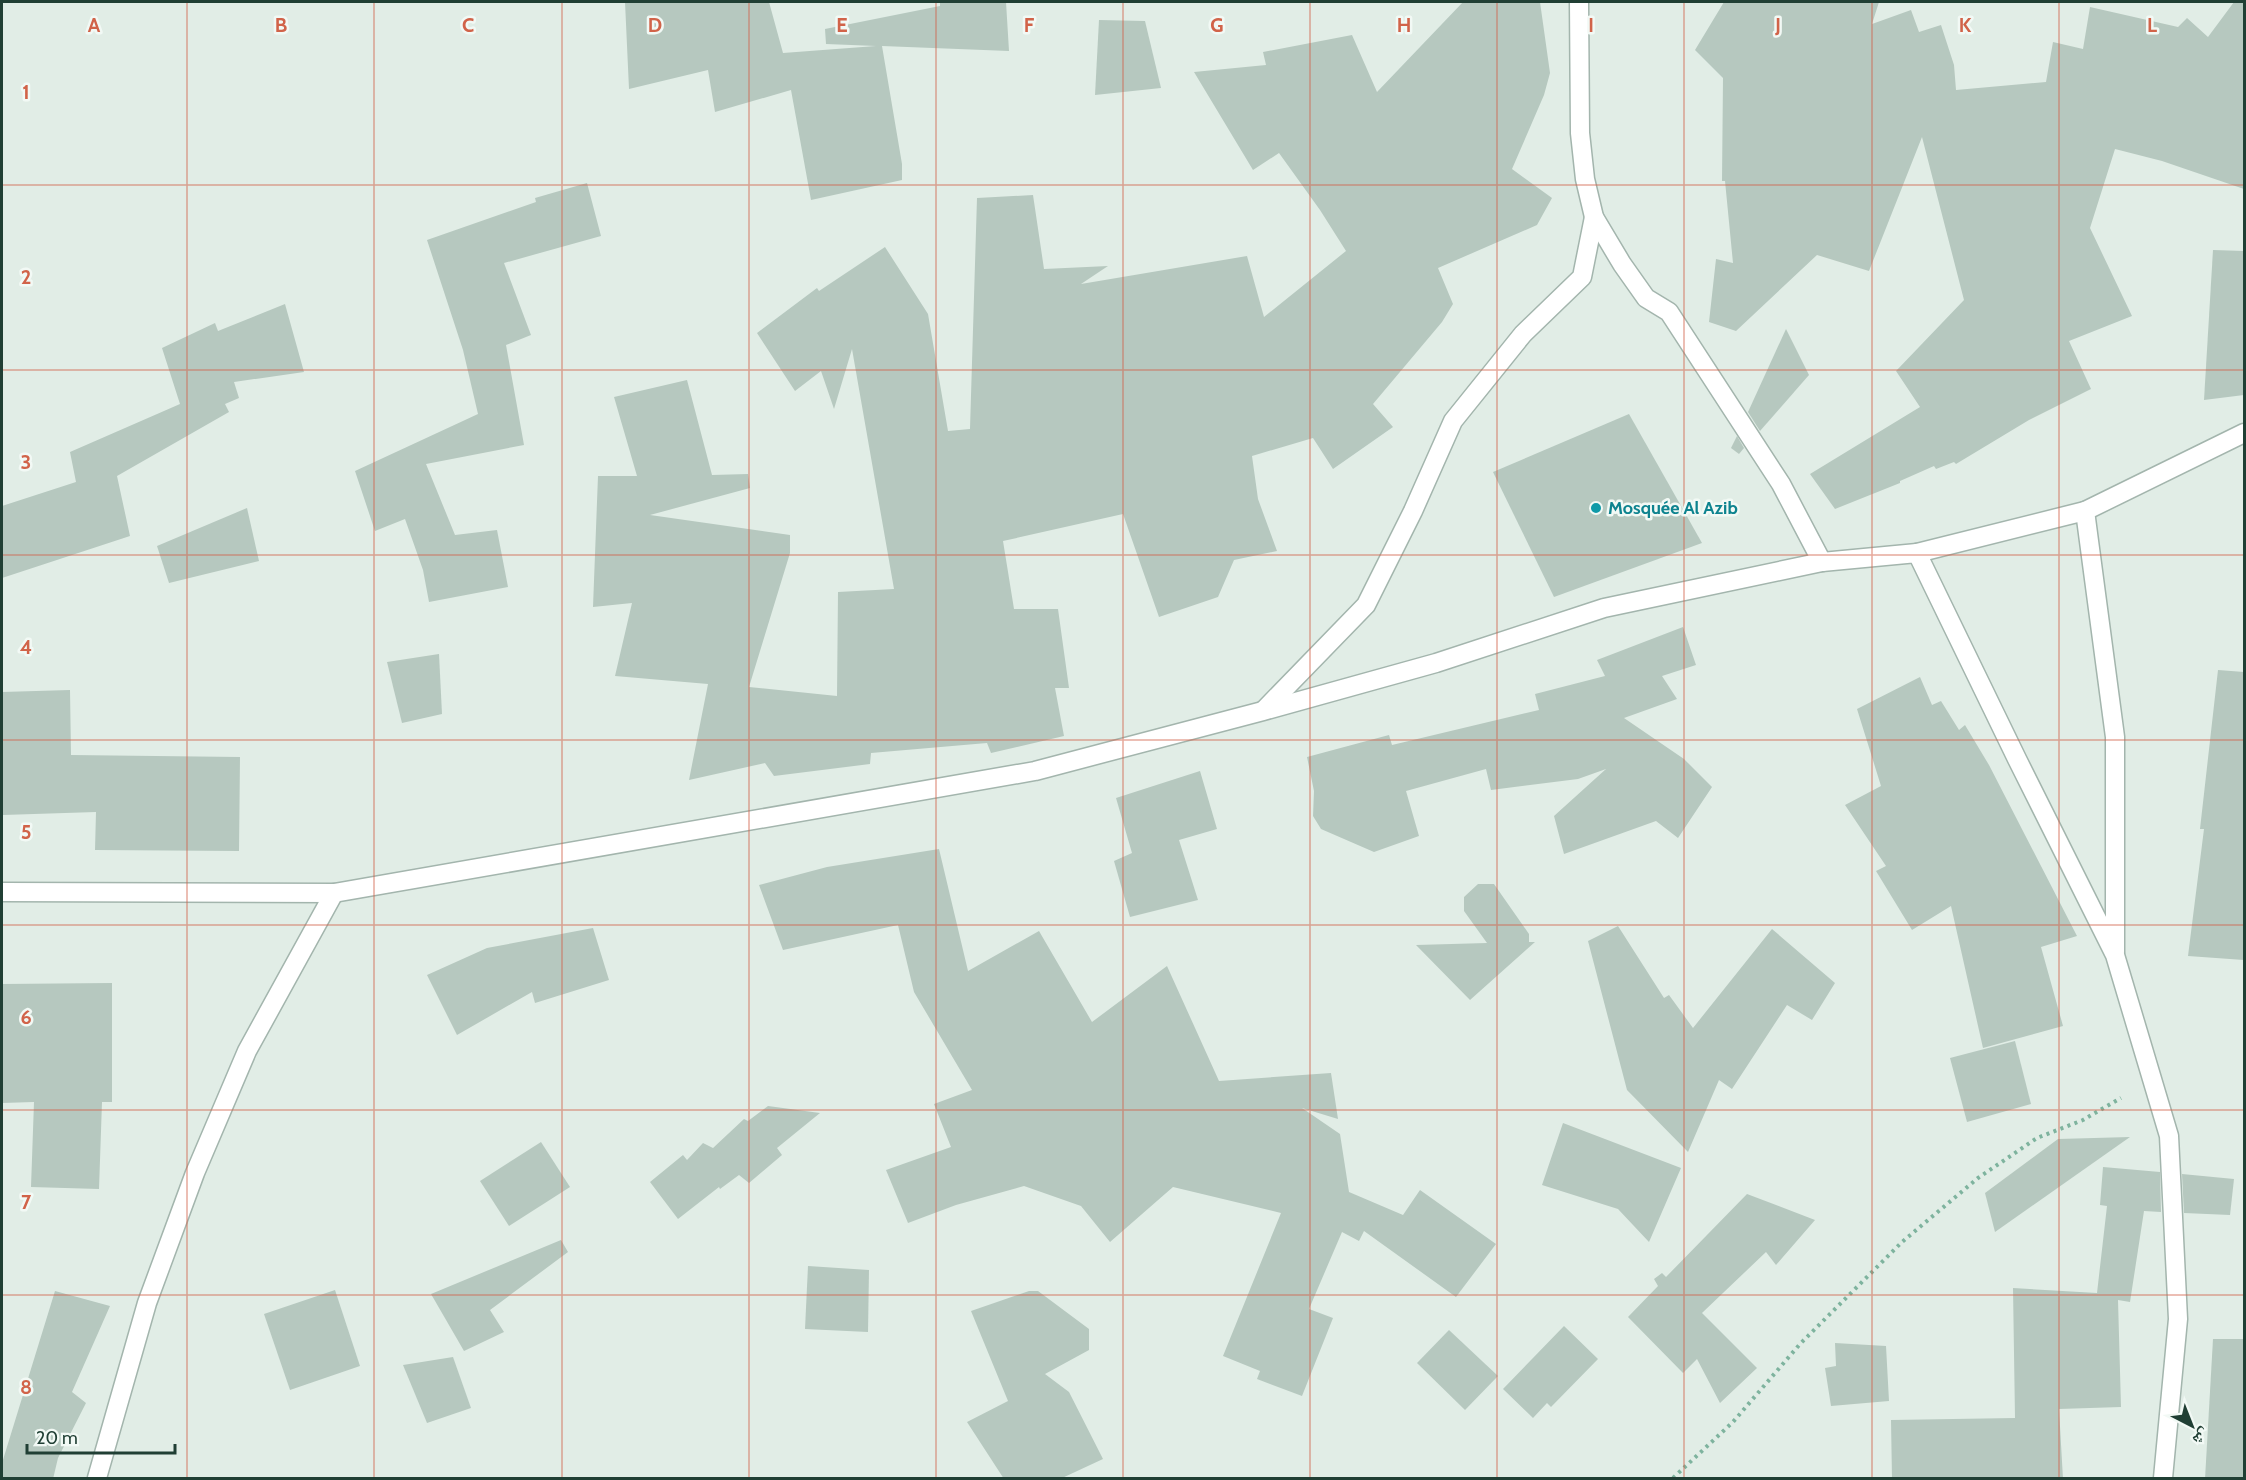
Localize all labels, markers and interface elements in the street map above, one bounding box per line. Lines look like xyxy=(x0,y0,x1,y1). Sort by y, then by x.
text: A xyxy=(88,13,101,37)
text: B xyxy=(275,13,287,37)
text: C xyxy=(462,13,474,37)
text: D xyxy=(648,13,662,37)
text: E xyxy=(836,13,848,37)
text: F xyxy=(1024,13,1035,37)
text: G xyxy=(1210,13,1224,37)
text: H xyxy=(1397,13,1411,37)
text: I xyxy=(1588,13,1594,37)
text: J xyxy=(1774,13,1781,37)
text: K xyxy=(1959,13,1972,37)
text: L xyxy=(2147,13,2157,37)
text: 1 xyxy=(22,80,30,104)
text: 2 xyxy=(21,265,31,289)
text: 3 xyxy=(21,450,31,474)
place label: Mosquée Al Azib xyxy=(1608,497,1738,519)
marker: Mosquée Al Azib xyxy=(1589,501,1603,515)
text: 4 xyxy=(20,635,32,659)
text: 5 xyxy=(21,820,31,844)
text: 6 xyxy=(20,1005,32,1029)
text: 7 xyxy=(21,1190,32,1214)
text: 8 xyxy=(20,1375,32,1399)
north arrow xyxy=(2162,1396,2222,1456)
scale bar xyxy=(27,1417,176,1455)
text: ش xyxy=(2189,1424,2214,1450)
text: 20 m xyxy=(36,1427,78,1449)

